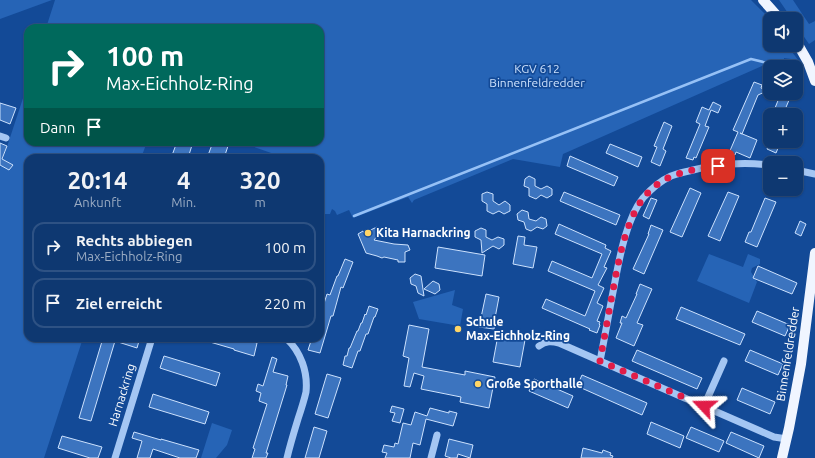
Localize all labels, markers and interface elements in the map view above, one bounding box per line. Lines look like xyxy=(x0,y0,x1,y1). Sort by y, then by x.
map controls xyxy=(763,12,803,196)
button: sound xyxy=(763,12,803,52)
icon: right xyxy=(40,40,92,92)
text: 100 m xyxy=(106,40,184,71)
button: layers xyxy=(763,60,803,100)
park label: KGV 612 Binnenfeldredder xyxy=(489,62,585,89)
text: Max-Eichholz-Ring xyxy=(106,73,254,93)
button: + xyxy=(763,108,803,148)
icon: arrive xyxy=(83,116,105,138)
text: Dann xyxy=(40,119,75,136)
pin xyxy=(701,149,735,183)
icon: arrive xyxy=(707,155,729,177)
button: − xyxy=(763,156,803,196)
text: 20:14 xyxy=(68,167,128,194)
text: 4 xyxy=(177,167,191,194)
text: 320 xyxy=(240,167,280,194)
text: Ankunft xyxy=(74,195,121,209)
text: Min. xyxy=(171,195,196,209)
text: m xyxy=(255,195,266,209)
place label: Kita Harnackring xyxy=(376,226,470,239)
marker: Kita Harnackring xyxy=(363,228,373,238)
text: Rechts abbiegen xyxy=(76,232,193,249)
icon: right xyxy=(42,236,64,258)
text: 100 m xyxy=(264,239,306,256)
text: Max-Eichholz-Ring xyxy=(76,249,183,263)
icon: arrive xyxy=(42,292,64,314)
text: Ziel erreicht xyxy=(76,295,162,312)
text: 220 m xyxy=(264,295,306,312)
street label: Binnenfeldredder xyxy=(774,305,801,402)
place label: Schule Max-Eichholz-Ring xyxy=(466,315,570,342)
marker: Schule Max-Eichholz-Ring xyxy=(453,324,463,334)
street label: Harnackring xyxy=(106,362,137,428)
place label: Große Sporthalle xyxy=(486,377,583,390)
marker: Große Sporthalle xyxy=(473,379,483,389)
position arrow xyxy=(683,385,725,427)

